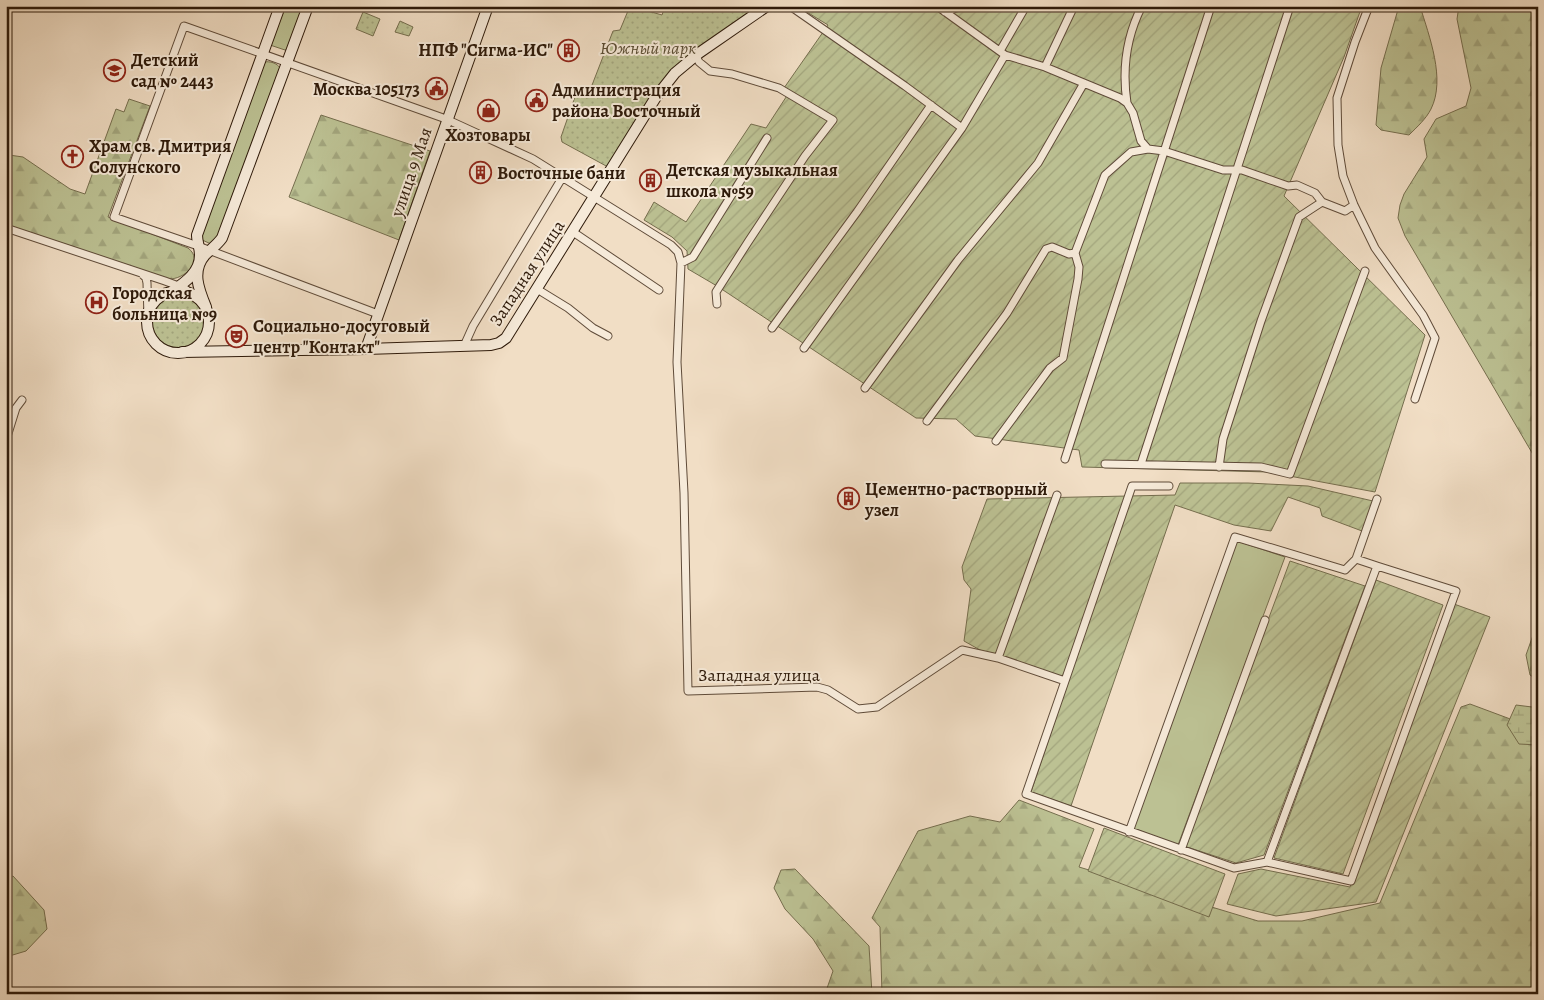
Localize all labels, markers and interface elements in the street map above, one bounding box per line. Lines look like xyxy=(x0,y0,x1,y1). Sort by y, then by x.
park label: Южный парк xyxy=(600,36,696,60)
place label: НПФ "Сигма-ИС" xyxy=(418,38,553,62)
building icon: НПФ "Сигма-ИС" xyxy=(557,38,581,62)
place label: Детский сад № 2443 xyxy=(131,48,214,93)
school or university icon: Детский сад № 2443 xyxy=(103,58,127,82)
place label: Москва 105173 xyxy=(313,77,420,101)
public building icon: Москва 105173 xyxy=(424,77,448,101)
place label: Администрация района Восточный xyxy=(551,78,701,123)
public building icon: Администрация района Восточный xyxy=(524,88,548,112)
shop icon: Хозтовары xyxy=(476,98,500,122)
place label: Хозтовары xyxy=(445,123,531,147)
street label: улица 9 Мая xyxy=(384,124,438,221)
place label: Храм св. Дмитрия Солунского xyxy=(89,134,231,179)
church icon: Храм св. Дмитрия Солунского xyxy=(61,144,85,168)
place label: Детская музыкальная школа №59 xyxy=(666,158,838,203)
building icon: Восточные бани xyxy=(469,161,493,185)
place label: Восточные бани xyxy=(497,161,626,185)
building icon: Детская музыкальная школа №59 xyxy=(638,168,662,192)
street label: Западная улица xyxy=(484,215,571,331)
place label: Городская больница №9 xyxy=(112,281,217,326)
hospital icon: Городская больница №9 xyxy=(84,291,108,315)
place label: Социально-досуговый центр "Контакт" xyxy=(253,314,430,359)
theatre icon: Социально-досуговый центр "Контакт" xyxy=(225,324,249,348)
place label: Цементно-растворный узел xyxy=(864,477,1048,522)
building icon: Цементно-растворный узел xyxy=(837,487,861,511)
street label: Западная улица xyxy=(698,663,821,687)

